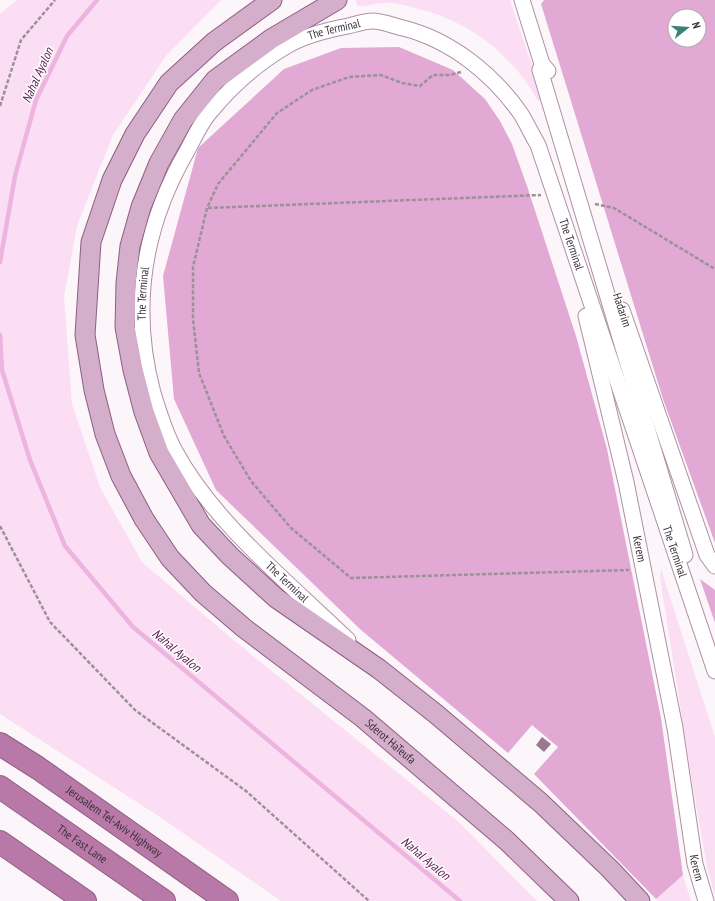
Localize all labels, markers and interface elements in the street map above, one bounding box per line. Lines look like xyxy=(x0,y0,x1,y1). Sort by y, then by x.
north arrow xyxy=(667,8,707,48)
street label: The Terminal xyxy=(306,15,362,43)
text: N xyxy=(689,20,704,30)
water label: Nahal Ayalon xyxy=(18,44,58,105)
street label: The Terminal xyxy=(556,216,588,272)
street label: The Terminal xyxy=(134,265,152,320)
street label: Hadarim xyxy=(610,291,635,329)
street label: The Terminal xyxy=(660,523,691,579)
street label: Kerem xyxy=(630,534,650,563)
street label: The Terminal xyxy=(263,558,312,605)
water label: Nahal Ayalon xyxy=(149,625,206,677)
street label: Sderot HaTeufa xyxy=(362,715,419,767)
street label: Jerusalem Tel-Aviv Highway xyxy=(63,782,166,860)
street label: The Fast Lane xyxy=(54,821,110,866)
water label: Nahal Ayalon xyxy=(398,833,455,885)
street label: Kerem xyxy=(687,854,708,883)

